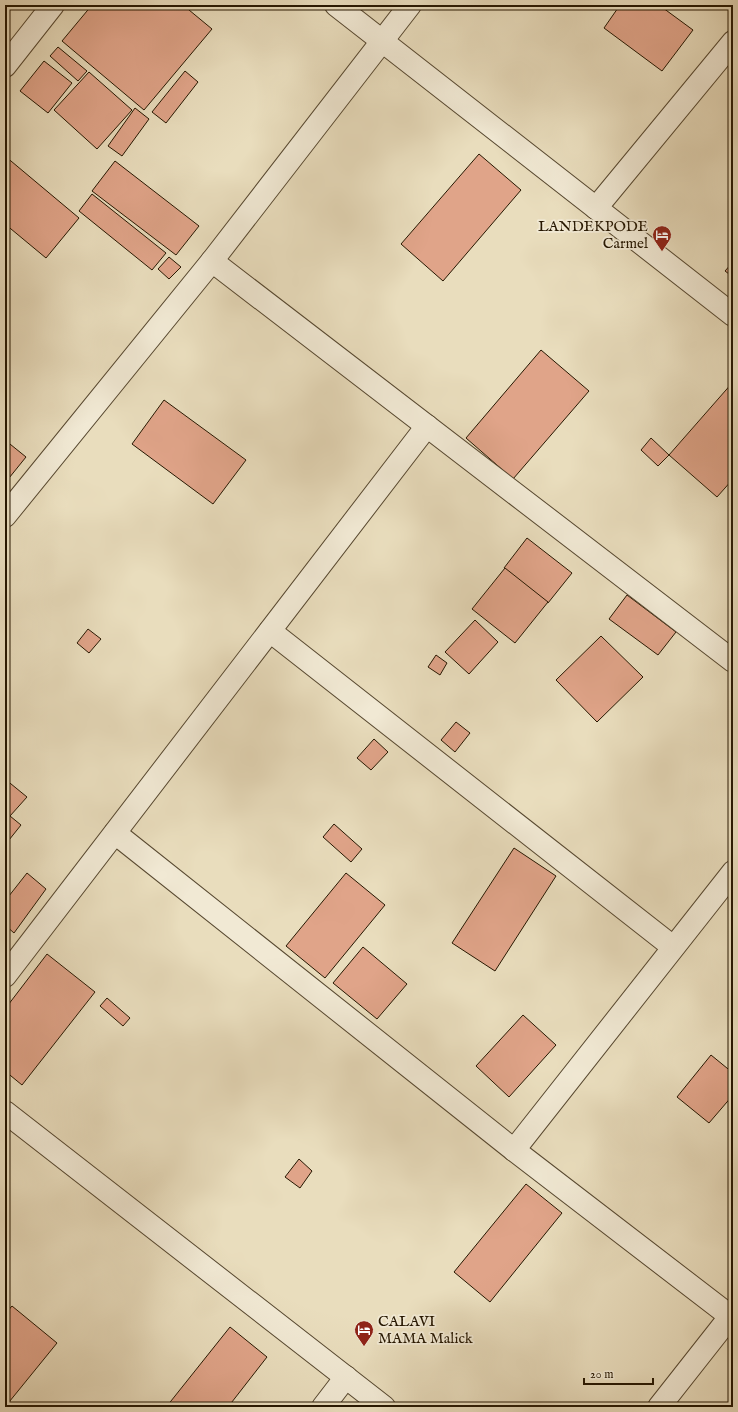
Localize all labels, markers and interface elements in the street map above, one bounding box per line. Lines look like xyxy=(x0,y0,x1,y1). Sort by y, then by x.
place label: LANDEKPODE Carmel xyxy=(538,217,649,253)
hotel icon: LANDEKPODE Carmel xyxy=(651,224,673,252)
place label: CALAVI MAMA Malick xyxy=(378,1312,474,1348)
hotel icon: CALAVI MAMA Malick xyxy=(353,1319,375,1347)
scale bar xyxy=(584,1360,653,1386)
text: 20 m xyxy=(590,1367,613,1382)

